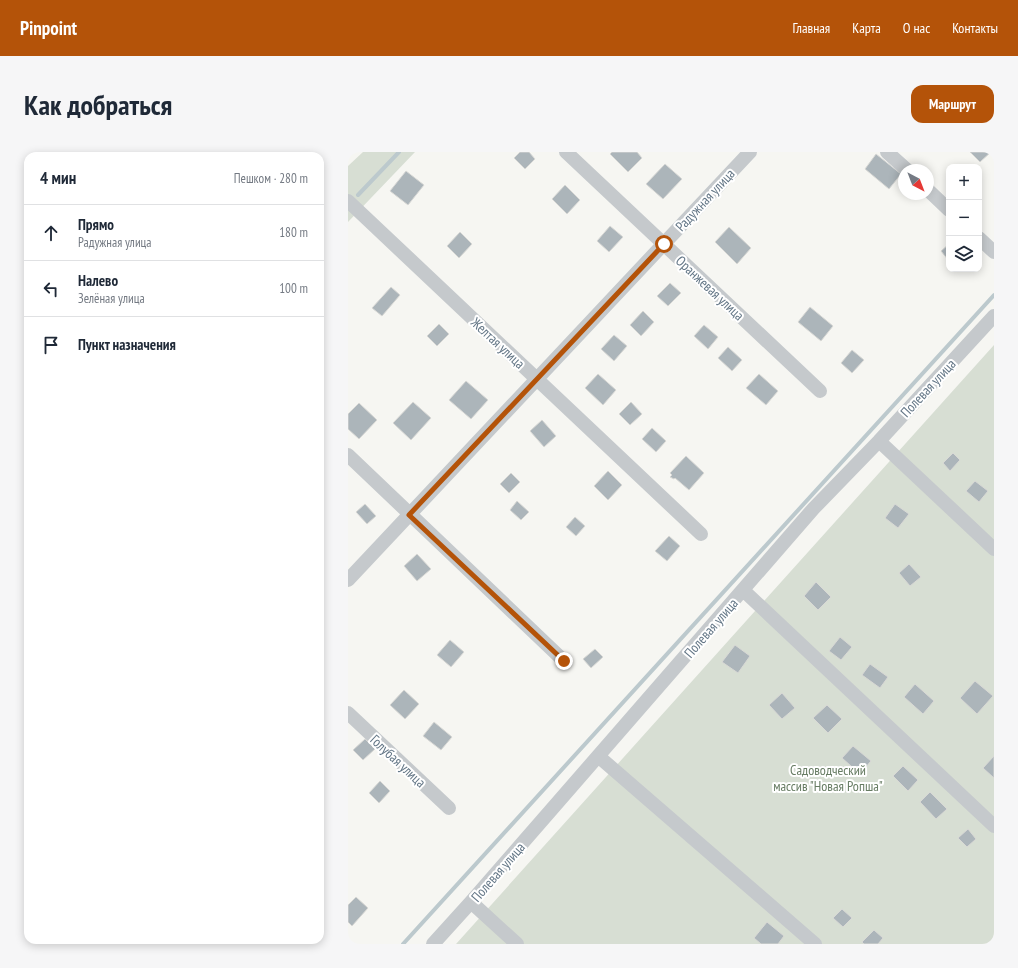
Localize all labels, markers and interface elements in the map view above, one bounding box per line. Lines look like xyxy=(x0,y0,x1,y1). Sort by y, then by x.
text: Pinpoint xyxy=(20,16,77,40)
text: Главная xyxy=(792,19,830,37)
text: Карта xyxy=(852,19,881,37)
text: О нас xyxy=(903,19,930,37)
text: Контакты xyxy=(952,19,998,37)
button: Маршрут xyxy=(911,85,994,123)
text: Как добраться xyxy=(24,86,172,123)
north arrow xyxy=(898,164,934,200)
map controls xyxy=(946,164,982,272)
button: + xyxy=(946,164,982,200)
street label: Радужная улица xyxy=(671,165,739,235)
text: 4 мин xyxy=(40,167,76,189)
text: Пешком · 280 m xyxy=(234,170,308,187)
button: − xyxy=(946,200,982,236)
text: Прямо xyxy=(78,215,114,234)
icon: ahead xyxy=(40,222,62,244)
text: 180 m xyxy=(279,224,308,241)
text: Радужная улица xyxy=(78,234,152,251)
route start xyxy=(655,235,673,253)
button: layers xyxy=(946,236,982,272)
street label: Оранжевая улица xyxy=(672,252,748,324)
text: Налево xyxy=(78,271,118,290)
icon: left xyxy=(40,278,62,300)
text: 100 m xyxy=(279,280,308,297)
text: Зелёная улица xyxy=(78,290,145,307)
street label: Желтая улица xyxy=(467,313,529,372)
icon: arrive xyxy=(40,334,62,356)
text: Пункт назначения xyxy=(78,335,176,354)
street label: Полевая улица xyxy=(896,355,960,421)
street label: Полевая улица xyxy=(680,594,742,662)
route end xyxy=(555,652,573,670)
street label: Голубая улица xyxy=(366,731,430,791)
park label: Садоводческий массив "Новая Ропша" xyxy=(773,761,883,795)
street label: Полевая улица xyxy=(467,838,529,906)

